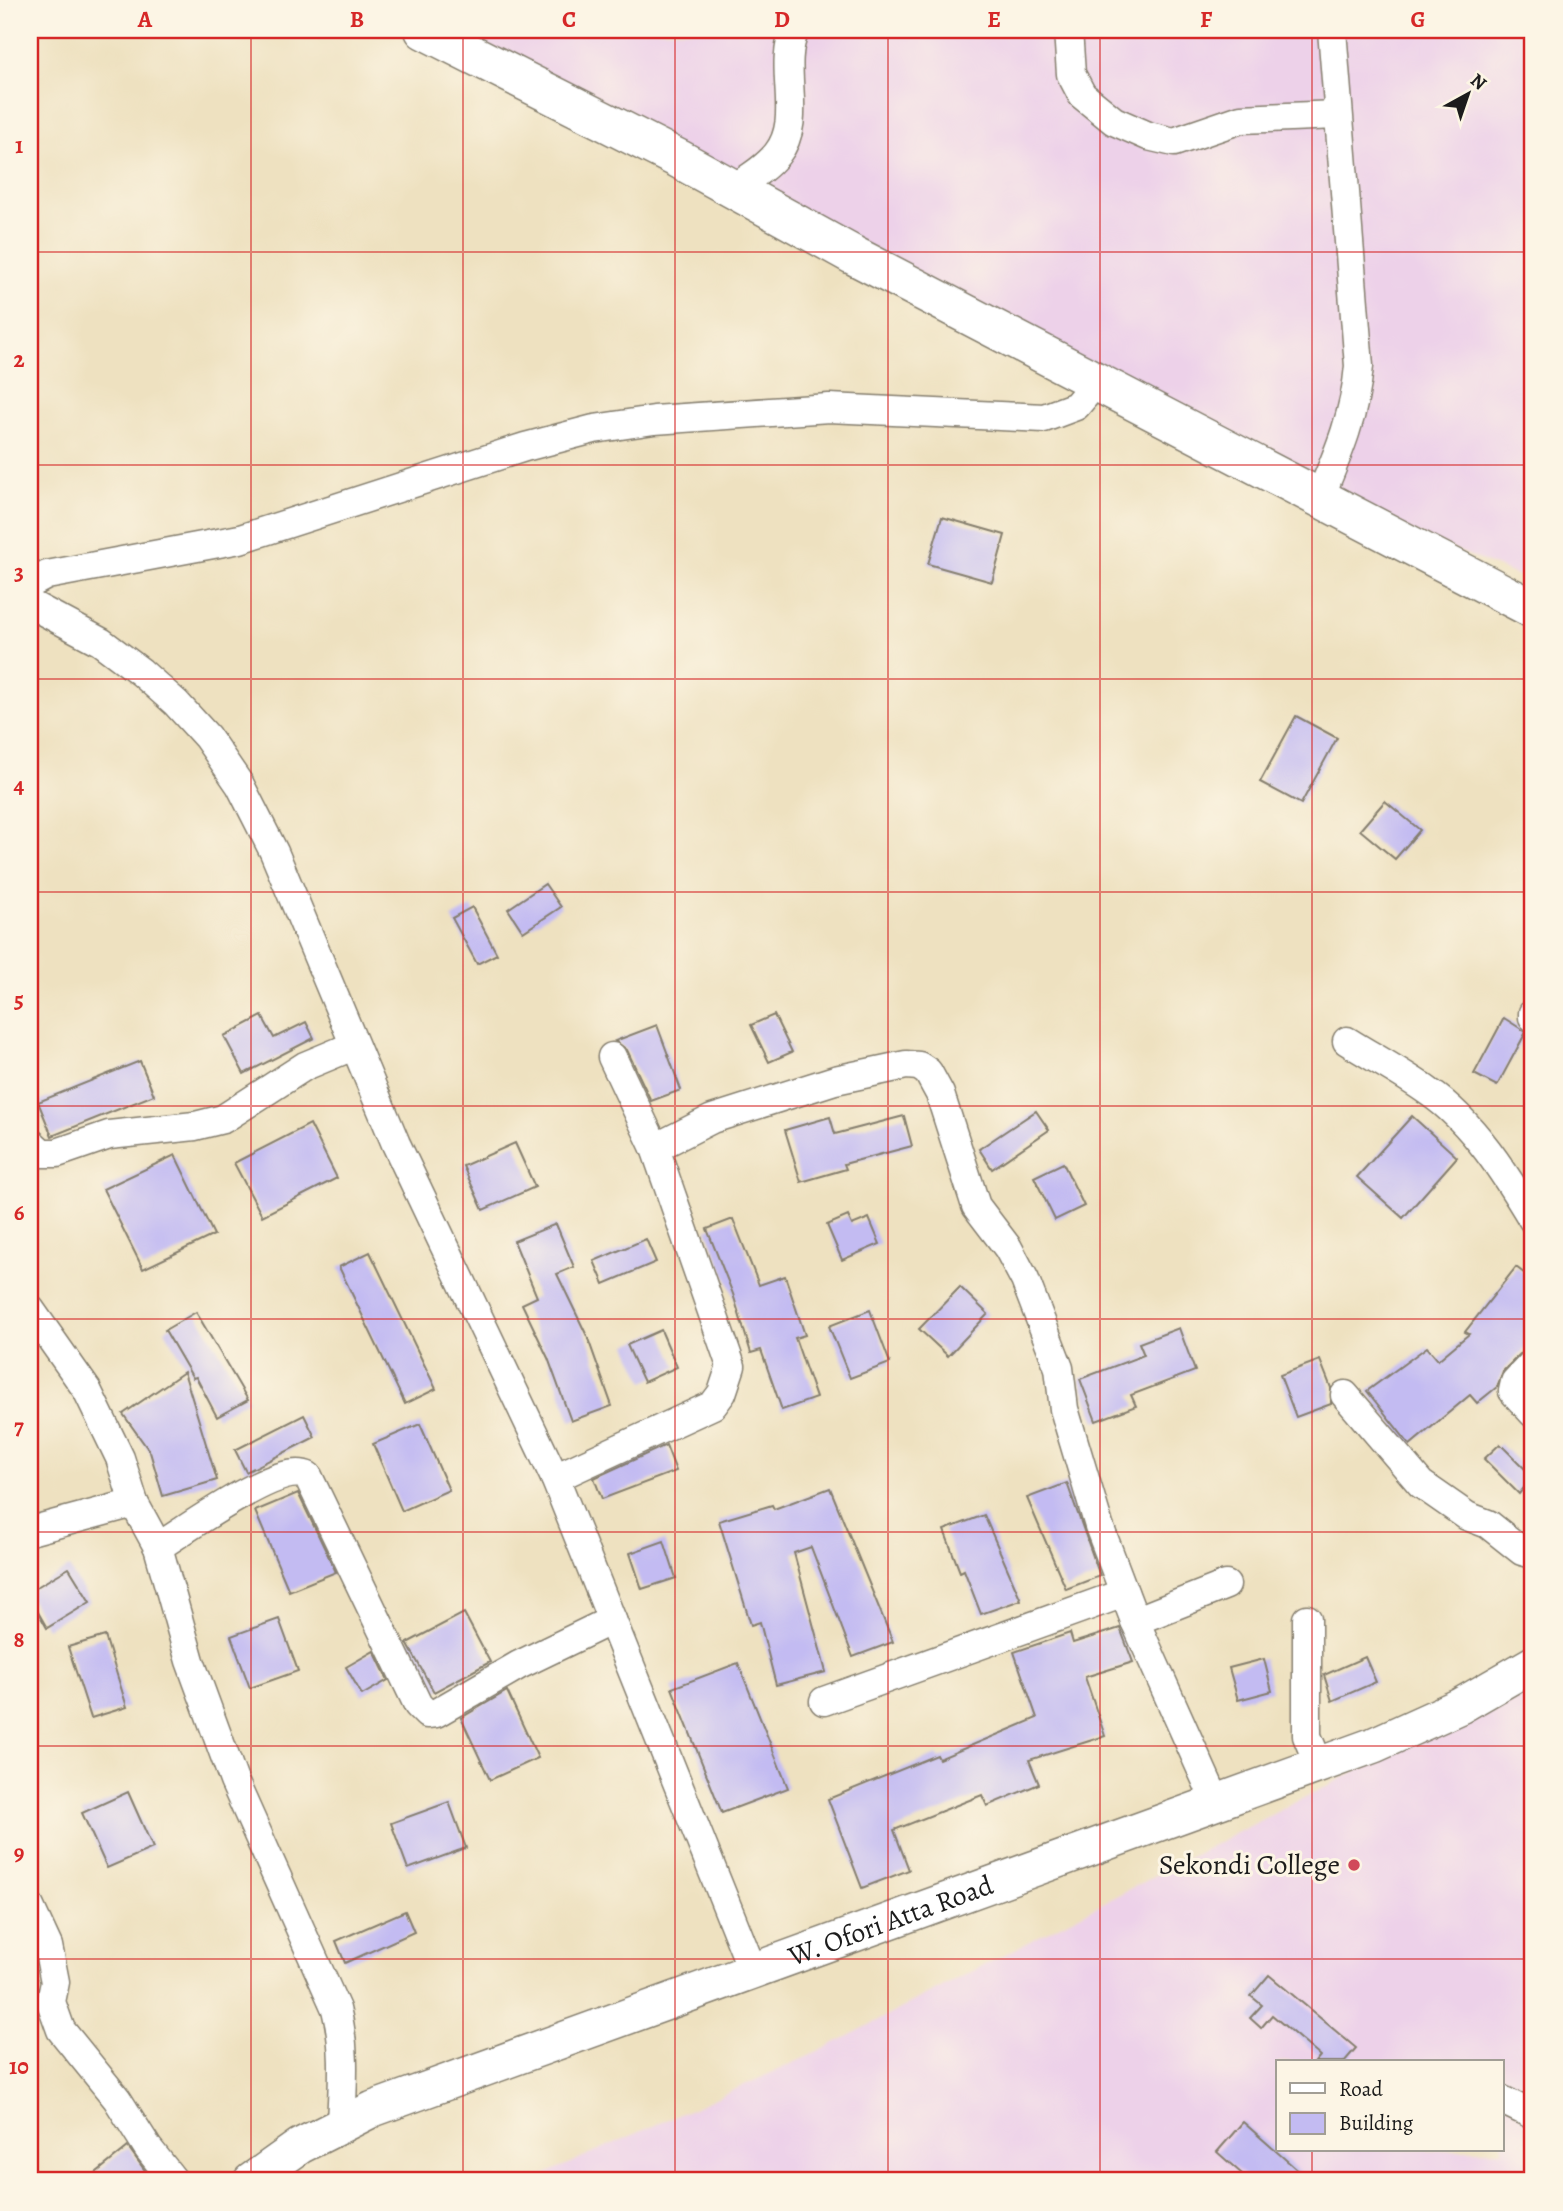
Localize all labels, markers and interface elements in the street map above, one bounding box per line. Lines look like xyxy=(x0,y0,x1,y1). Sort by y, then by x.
text: A xyxy=(137,4,153,35)
text: B xyxy=(350,4,364,35)
text: C xyxy=(562,4,576,35)
text: D xyxy=(774,4,790,35)
text: E xyxy=(987,4,1001,35)
text: F xyxy=(1200,4,1213,35)
text: G xyxy=(1410,4,1426,35)
north arrow xyxy=(1434,60,1504,130)
text: N xyxy=(1465,67,1492,96)
text: 1 xyxy=(15,130,23,161)
text: 2 xyxy=(13,344,25,375)
text: 3 xyxy=(14,557,24,588)
text: 4 xyxy=(14,770,25,801)
text: 5 xyxy=(14,984,24,1015)
text: 6 xyxy=(14,1197,25,1228)
text: 7 xyxy=(14,1411,24,1442)
text: 8 xyxy=(13,1624,25,1655)
text: 9 xyxy=(14,1837,24,1868)
place label: Sekondi College xyxy=(1159,1846,1340,1884)
marker: Sekondi College xyxy=(1346,1857,1362,1873)
street label: W. Ofori Atta Road xyxy=(782,1866,999,1976)
text: 10 xyxy=(9,2051,29,2082)
legend xyxy=(1276,2060,1504,2152)
text: Road xyxy=(1339,2075,1383,2103)
text: Building xyxy=(1339,2109,1414,2137)

